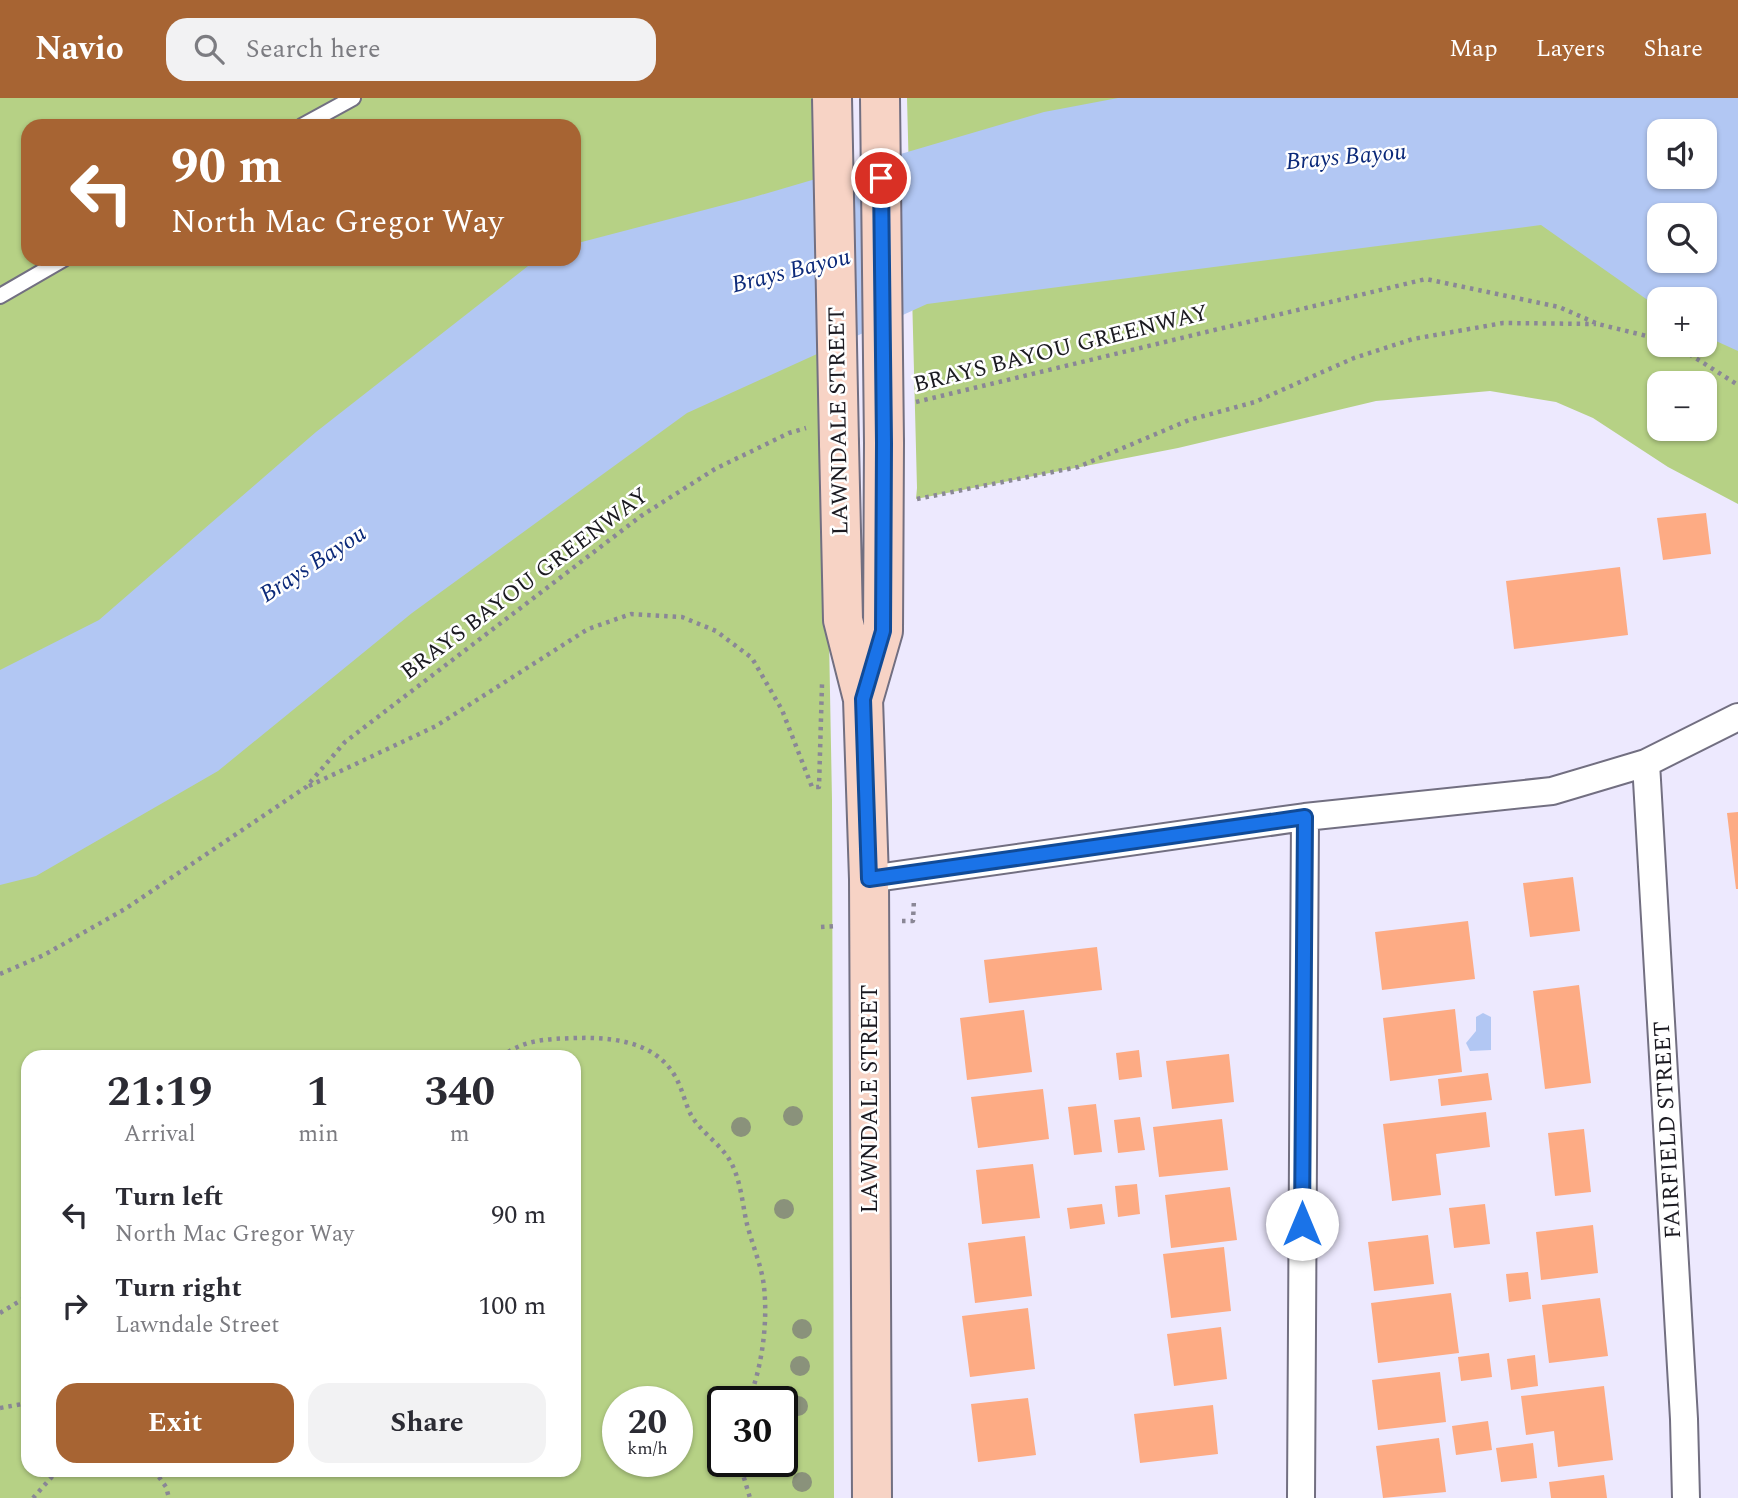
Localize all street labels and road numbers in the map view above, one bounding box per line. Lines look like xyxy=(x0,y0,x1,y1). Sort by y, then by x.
street label: BRAYS BAYOU GREENWAY xyxy=(910,295,1212,403)
street label: LAWNDALE STREET xyxy=(820,306,858,536)
street label: BRAYS BAYOU GREENWAY xyxy=(393,479,657,689)
street label: LAWNDALE STREET xyxy=(853,985,888,1213)
street label: FAIRFIELD STREET xyxy=(1645,1020,1691,1240)

